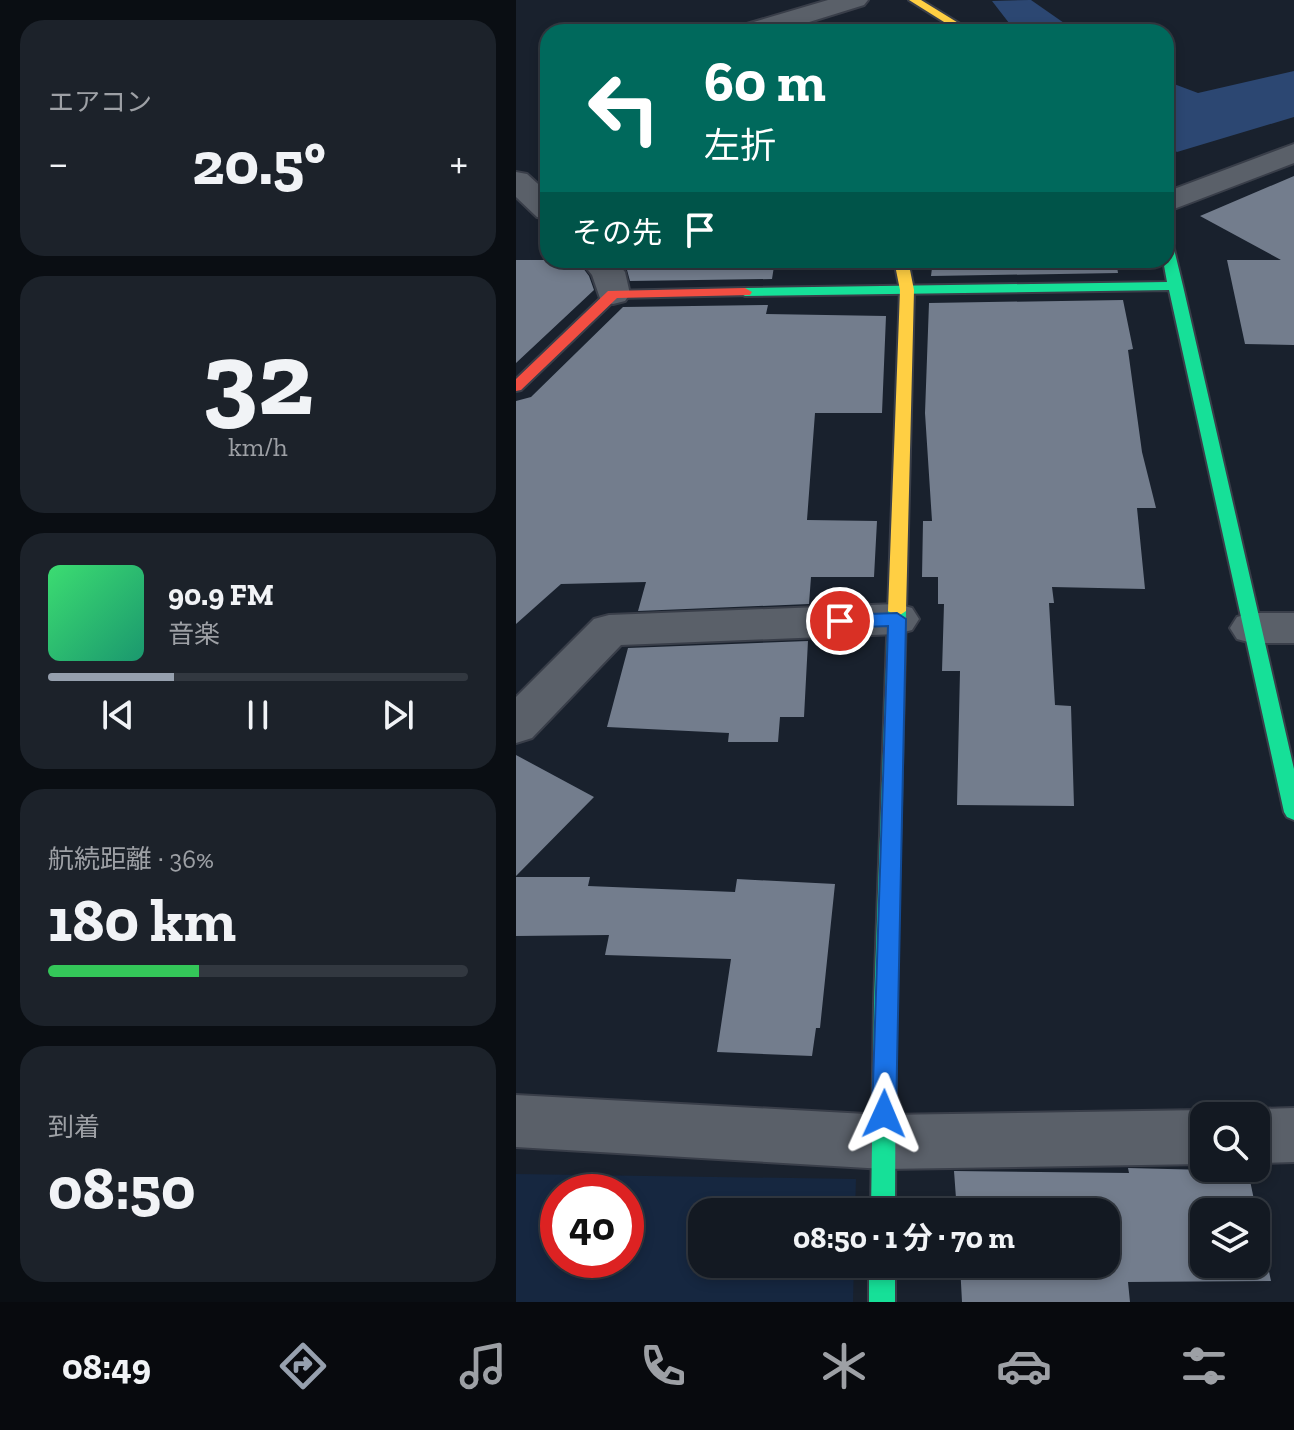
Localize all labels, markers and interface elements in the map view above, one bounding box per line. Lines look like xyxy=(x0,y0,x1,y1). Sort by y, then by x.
text: 60 m xyxy=(704,48,826,115)
icon: left xyxy=(572,56,676,160)
text: エアコン xyxy=(48,86,152,118)
text: 左折 xyxy=(704,124,776,167)
text: 20.5° xyxy=(192,127,326,199)
text: − xyxy=(48,136,69,189)
text: + xyxy=(449,136,468,189)
icon: arrive xyxy=(678,208,722,252)
text: その先 xyxy=(572,215,662,251)
text: 32 xyxy=(202,316,314,441)
text: km/h xyxy=(228,431,288,463)
text: 90.9 FM xyxy=(168,577,274,613)
pin xyxy=(806,587,874,655)
icon: arrive xyxy=(818,599,862,643)
text: 音楽 xyxy=(168,618,220,650)
icon: previous xyxy=(96,693,140,737)
icon: pause xyxy=(236,693,280,737)
icon: next xyxy=(376,693,420,737)
text: 航続距離 · 36% xyxy=(48,843,214,875)
text: 180 km xyxy=(48,884,236,956)
position arrow xyxy=(842,1072,926,1156)
map controls xyxy=(1190,1102,1270,1278)
button: search xyxy=(1190,1102,1270,1182)
text: 到着 xyxy=(48,1111,100,1143)
text: 08:50 xyxy=(48,1152,196,1224)
speed limit sign: 40 xyxy=(540,1174,644,1278)
button: layers xyxy=(1190,1198,1270,1278)
text: 08:50 · 1 分 · 70 m xyxy=(793,1220,1015,1256)
icon: directions xyxy=(275,1338,331,1394)
icon: music xyxy=(455,1338,511,1394)
icon: phone xyxy=(635,1338,691,1394)
icon: climate xyxy=(816,1338,872,1394)
icon: car xyxy=(996,1338,1052,1394)
icon: filters xyxy=(1176,1338,1232,1394)
text: 08:49 xyxy=(62,1345,151,1388)

